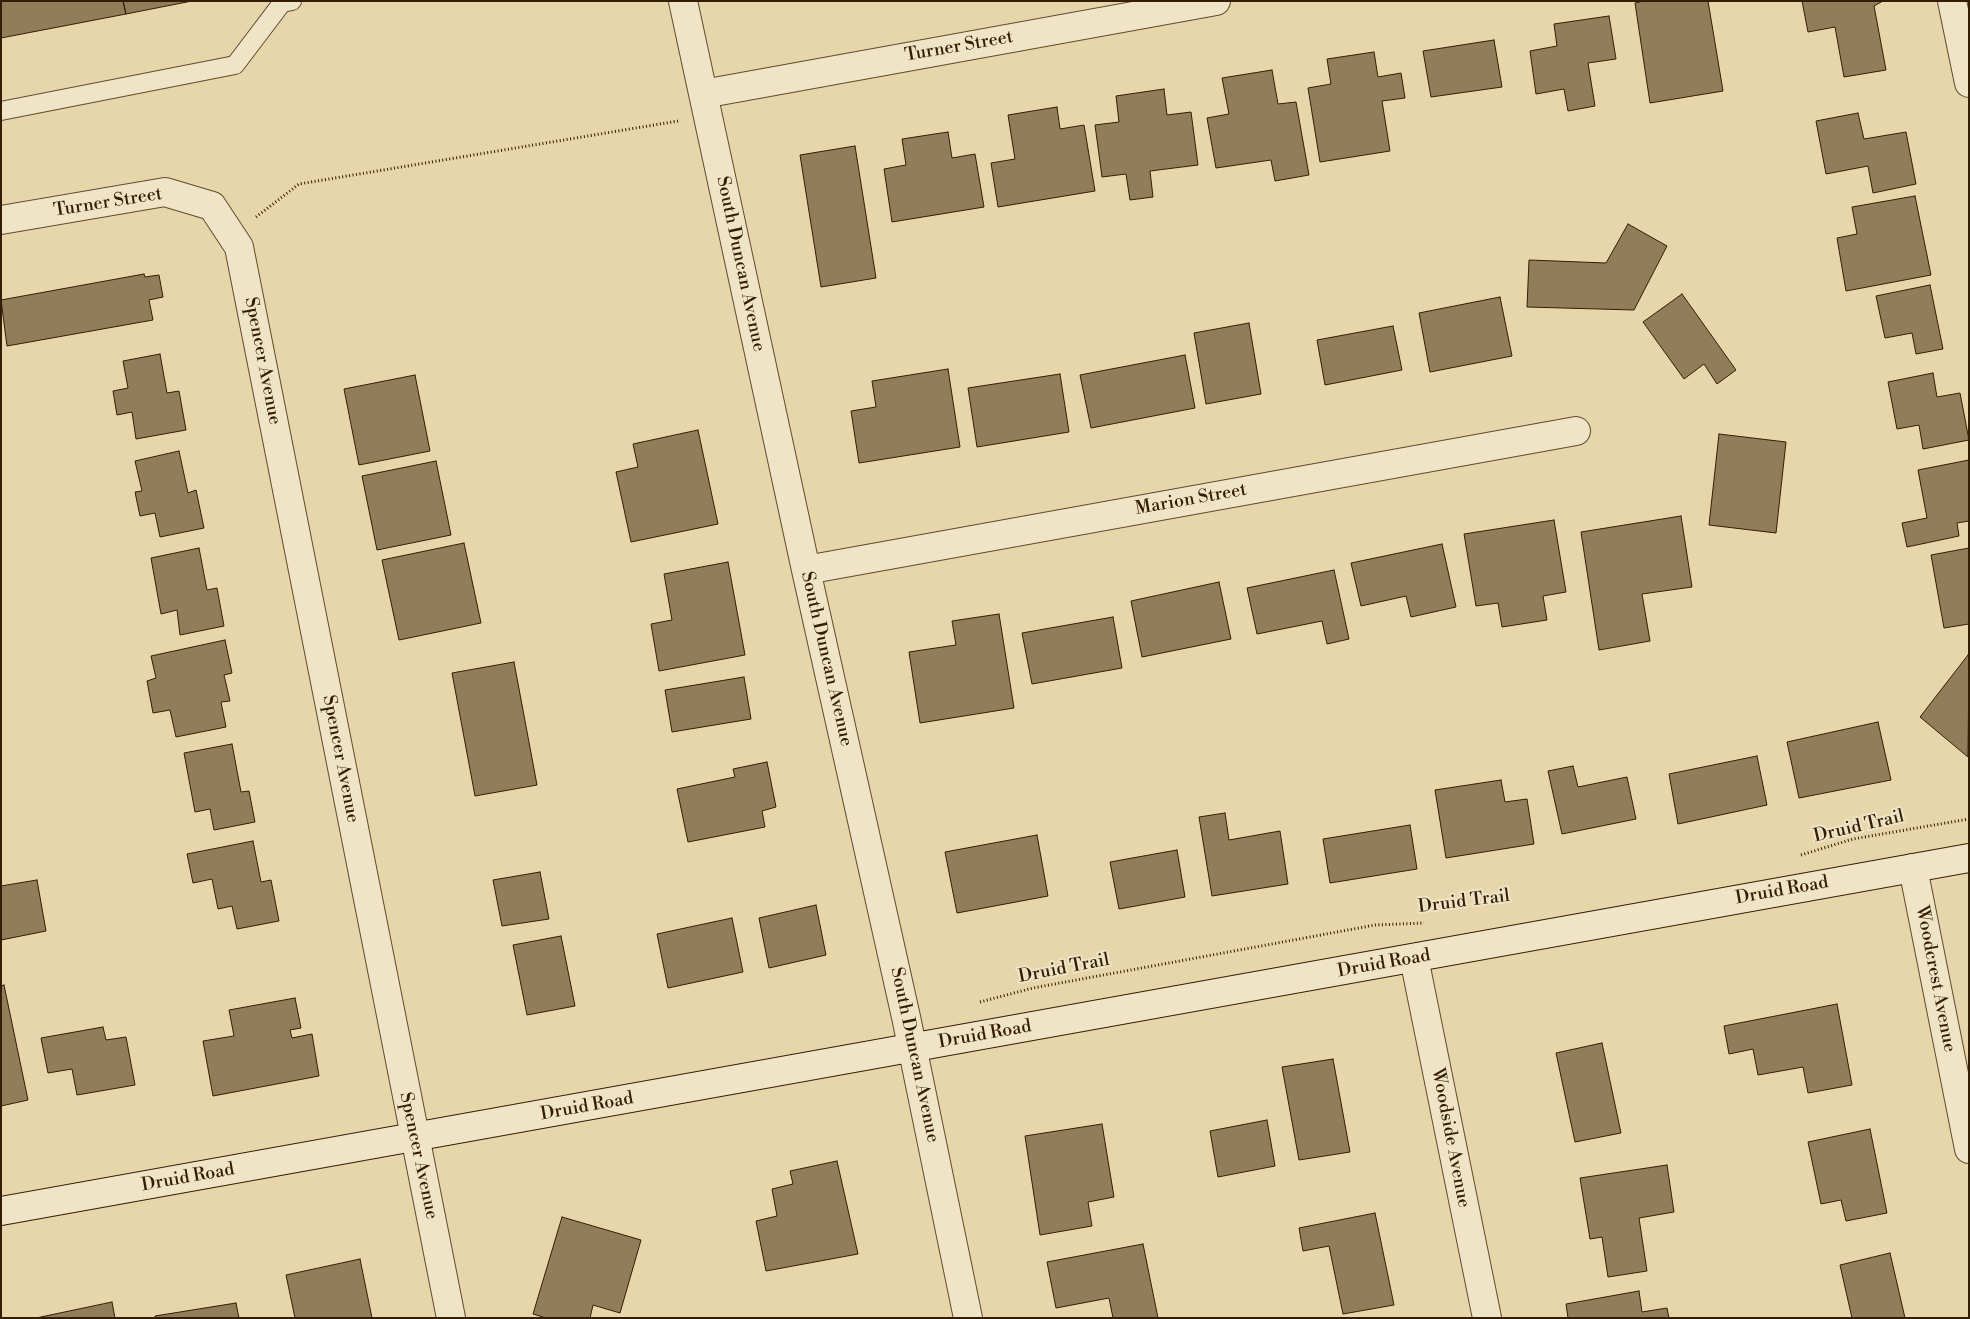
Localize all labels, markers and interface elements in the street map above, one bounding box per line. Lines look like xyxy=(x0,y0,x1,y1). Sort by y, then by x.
street label: Turner Street xyxy=(903,27,1015,67)
street label: South Duncan Avenue xyxy=(711,174,769,354)
street label: Turner Street xyxy=(52,184,164,222)
street label: Spencer Avenue xyxy=(239,295,285,427)
street label: Marion Street xyxy=(1134,480,1248,520)
street label: South Duncan Avenue xyxy=(795,570,857,748)
street label: Spencer Avenue xyxy=(317,693,363,825)
street label: Druid Trail xyxy=(1812,806,1906,848)
street label: Druid Road xyxy=(1734,872,1830,910)
street label: Druid Trail xyxy=(1417,886,1511,918)
street label: Woodcrest Avenue xyxy=(1910,904,1960,1054)
street label: Druid Road xyxy=(1336,945,1432,983)
street label: Druid Trail xyxy=(1017,950,1111,988)
street label: South Duncan Avenue xyxy=(885,965,943,1145)
street label: Druid Road xyxy=(937,1016,1033,1054)
street label: Woodside Avenue xyxy=(1426,1066,1474,1210)
street label: Druid Road xyxy=(539,1088,635,1126)
street label: Spencer Avenue xyxy=(394,1090,442,1222)
street label: Druid Road xyxy=(140,1159,236,1197)

